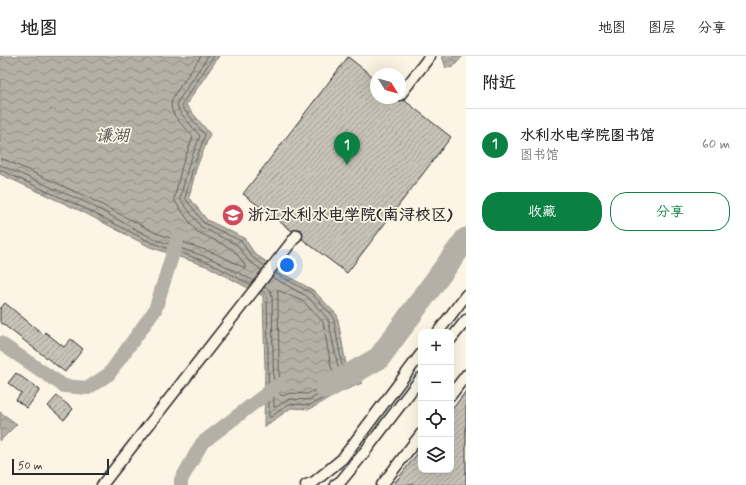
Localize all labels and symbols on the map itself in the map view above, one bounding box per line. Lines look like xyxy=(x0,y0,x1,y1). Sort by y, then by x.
north arrow xyxy=(370,68,406,104)
water label: 谦湖 xyxy=(95,125,131,147)
pin: 1 xyxy=(334,132,360,165)
school or university icon: 浙江水利水电学院(南浔校区) xyxy=(220,202,246,228)
place label: 浙江水利水电学院(南浔校区) xyxy=(248,205,453,226)
your location xyxy=(277,255,297,275)
scale bar xyxy=(12,457,109,476)

